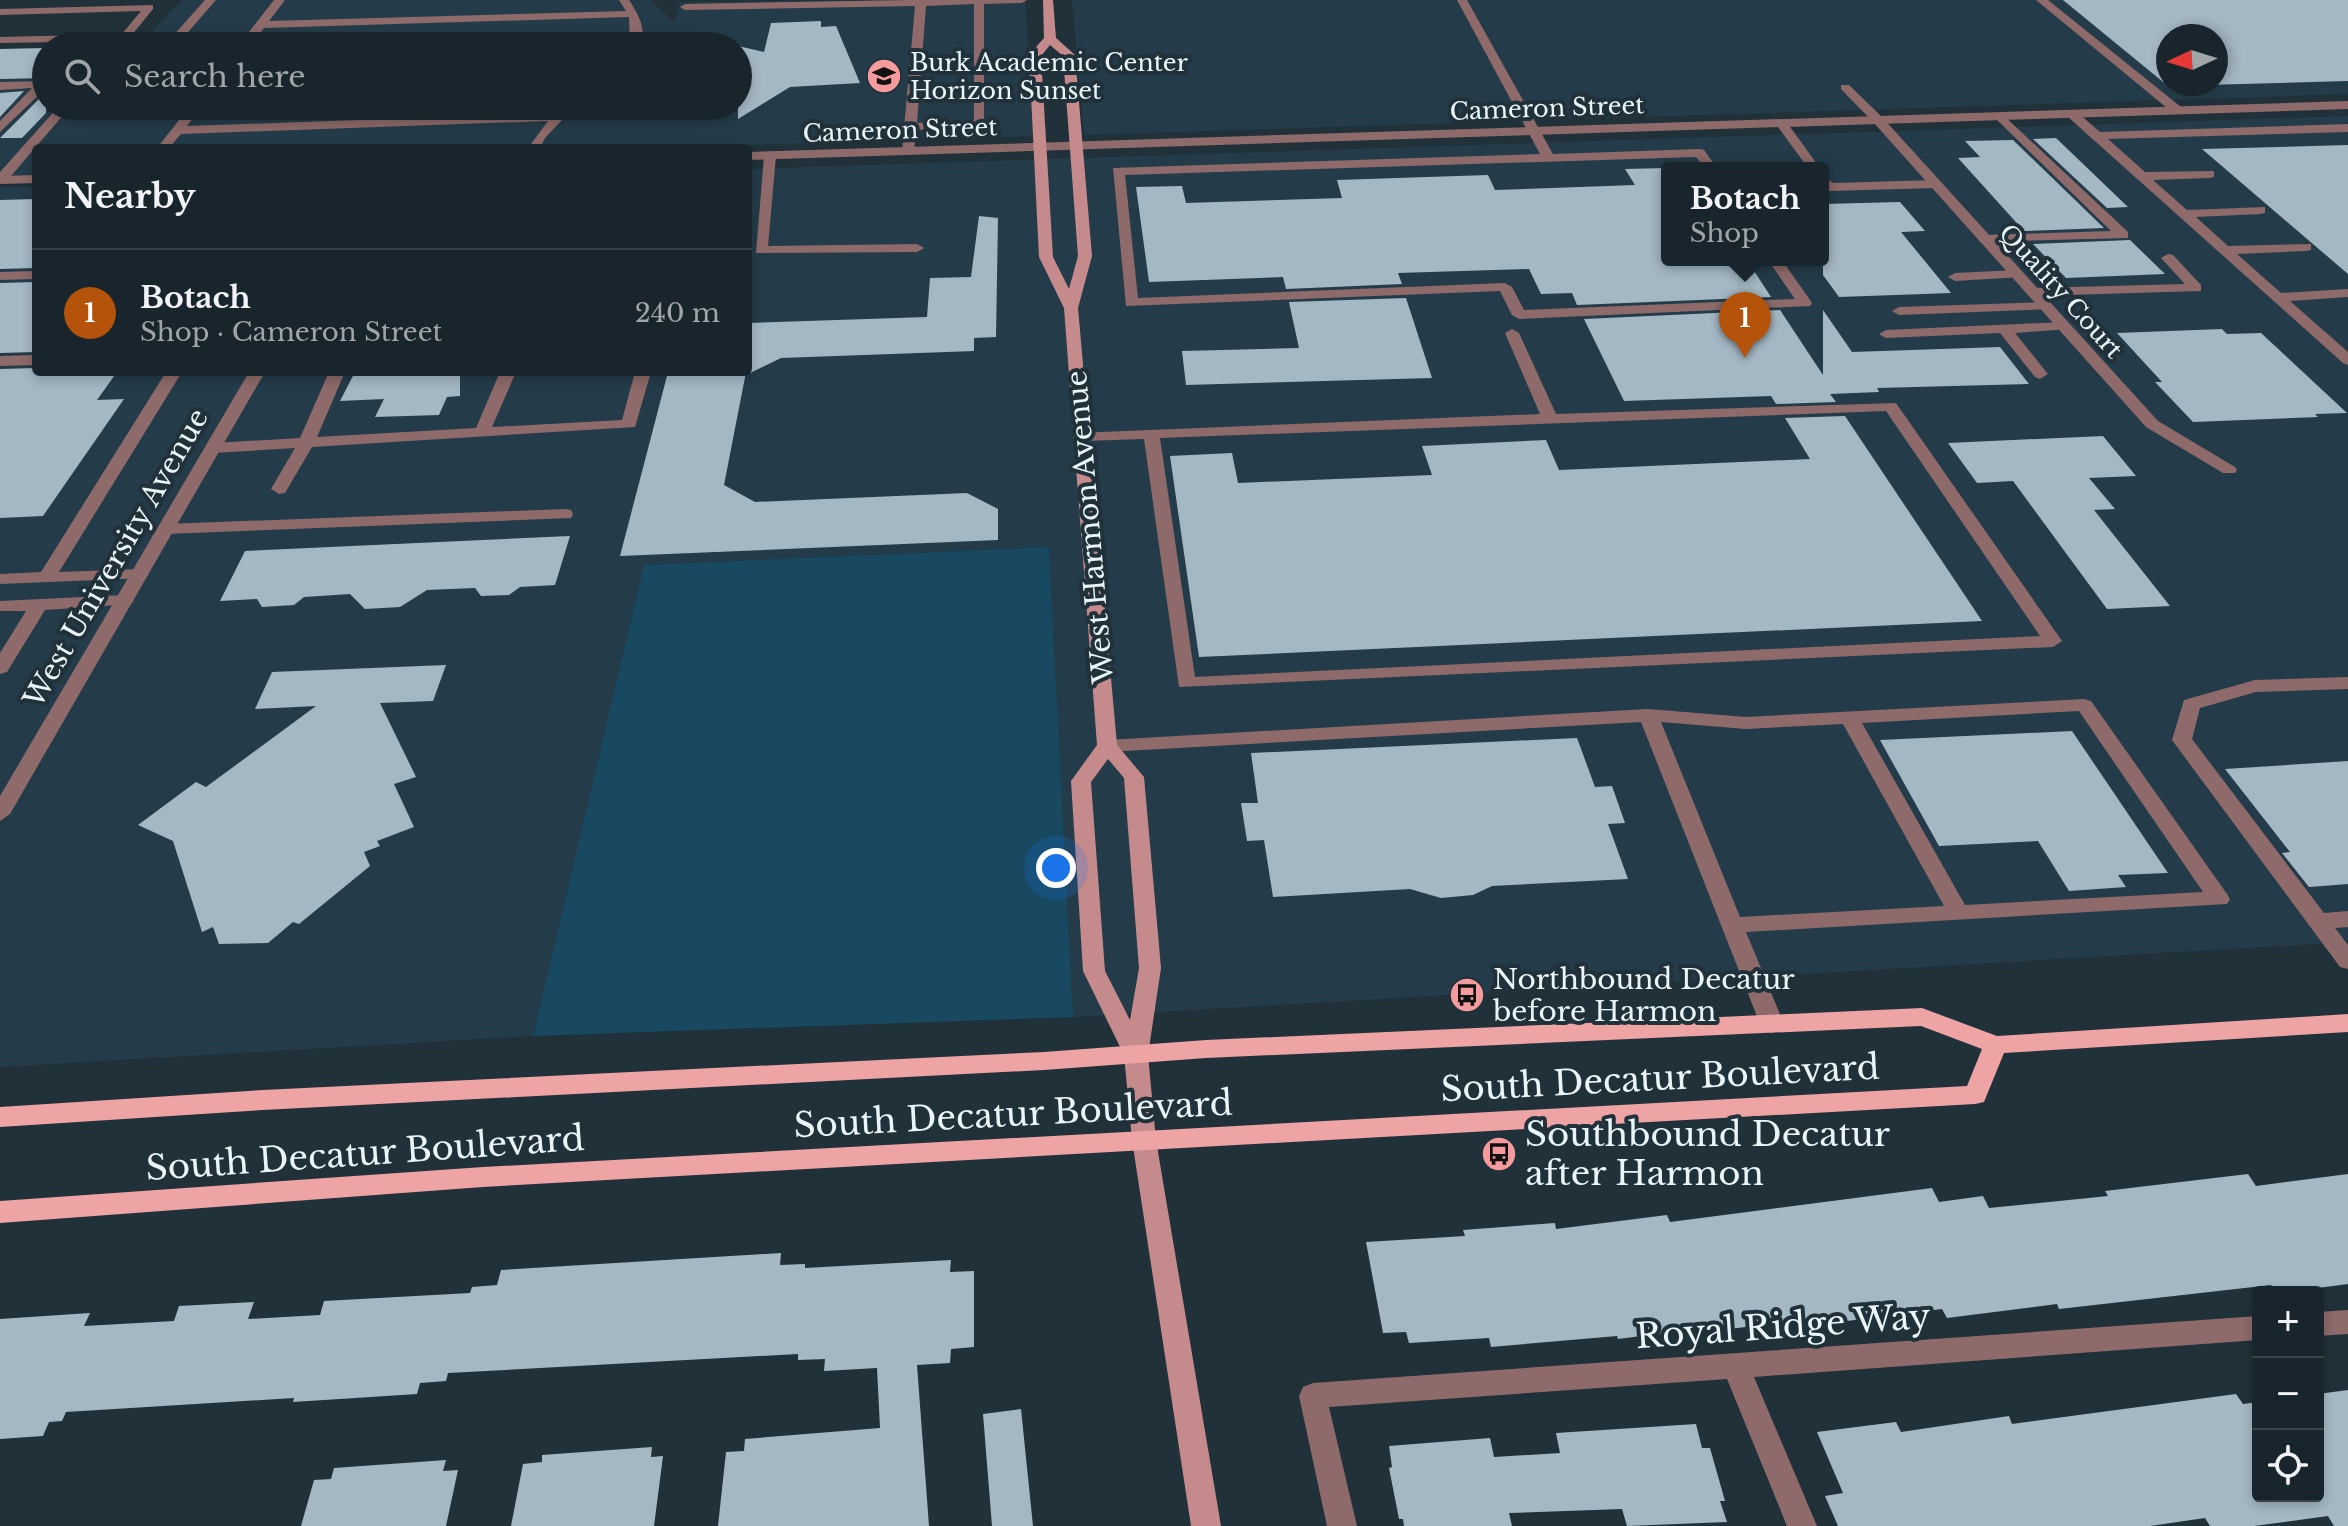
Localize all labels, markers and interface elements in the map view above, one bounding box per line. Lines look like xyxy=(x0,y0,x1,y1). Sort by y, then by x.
north arrow xyxy=(2156,24,2228,96)
search box xyxy=(32,32,752,120)
place label: Burk Academic Center Horizon Sunset xyxy=(910,48,1188,105)
icon: search xyxy=(60,54,104,98)
school or university icon: Burk Academic Center Horizon Sunset xyxy=(865,57,903,95)
text: Search here xyxy=(124,58,305,95)
street label: Cameron Street xyxy=(1449,90,1645,126)
street label: Cameron Street xyxy=(802,112,998,148)
popup xyxy=(1661,162,1829,266)
text: Nearby xyxy=(64,175,196,217)
text: Botach xyxy=(1690,180,1800,217)
text: Shop xyxy=(1690,217,1759,249)
street label: Quality Court xyxy=(1993,218,2129,364)
text: Botach xyxy=(140,279,251,316)
pin: 1 xyxy=(1719,292,1771,358)
text: 1 xyxy=(84,297,96,329)
text: 240 m xyxy=(635,297,720,329)
text: Shop · Cameron Street xyxy=(140,316,442,348)
street label: West Harmon Avenue xyxy=(1059,369,1121,686)
street label: West University Avenue xyxy=(16,402,216,715)
your location xyxy=(1036,848,1076,888)
place label: Northbound Decatur before Harmon xyxy=(1492,962,1795,1029)
bus stop icon: Northbound Decatur before Harmon xyxy=(1448,976,1486,1014)
street label: South Decatur Boulevard xyxy=(1439,1046,1881,1110)
street label: South Decatur Boulevard xyxy=(792,1082,1234,1146)
place label: Southbound Decatur after Harmon xyxy=(1525,1113,1891,1194)
street label: South Decatur Boulevard xyxy=(144,1117,586,1189)
bus stop icon: Southbound Decatur after Harmon xyxy=(1480,1135,1518,1173)
map controls xyxy=(2252,1286,2324,1502)
button: + xyxy=(2252,1286,2324,1358)
street label: Royal Ridge Way xyxy=(1634,1295,1932,1357)
button: − xyxy=(2252,1358,2324,1430)
button: locate xyxy=(2252,1430,2324,1502)

